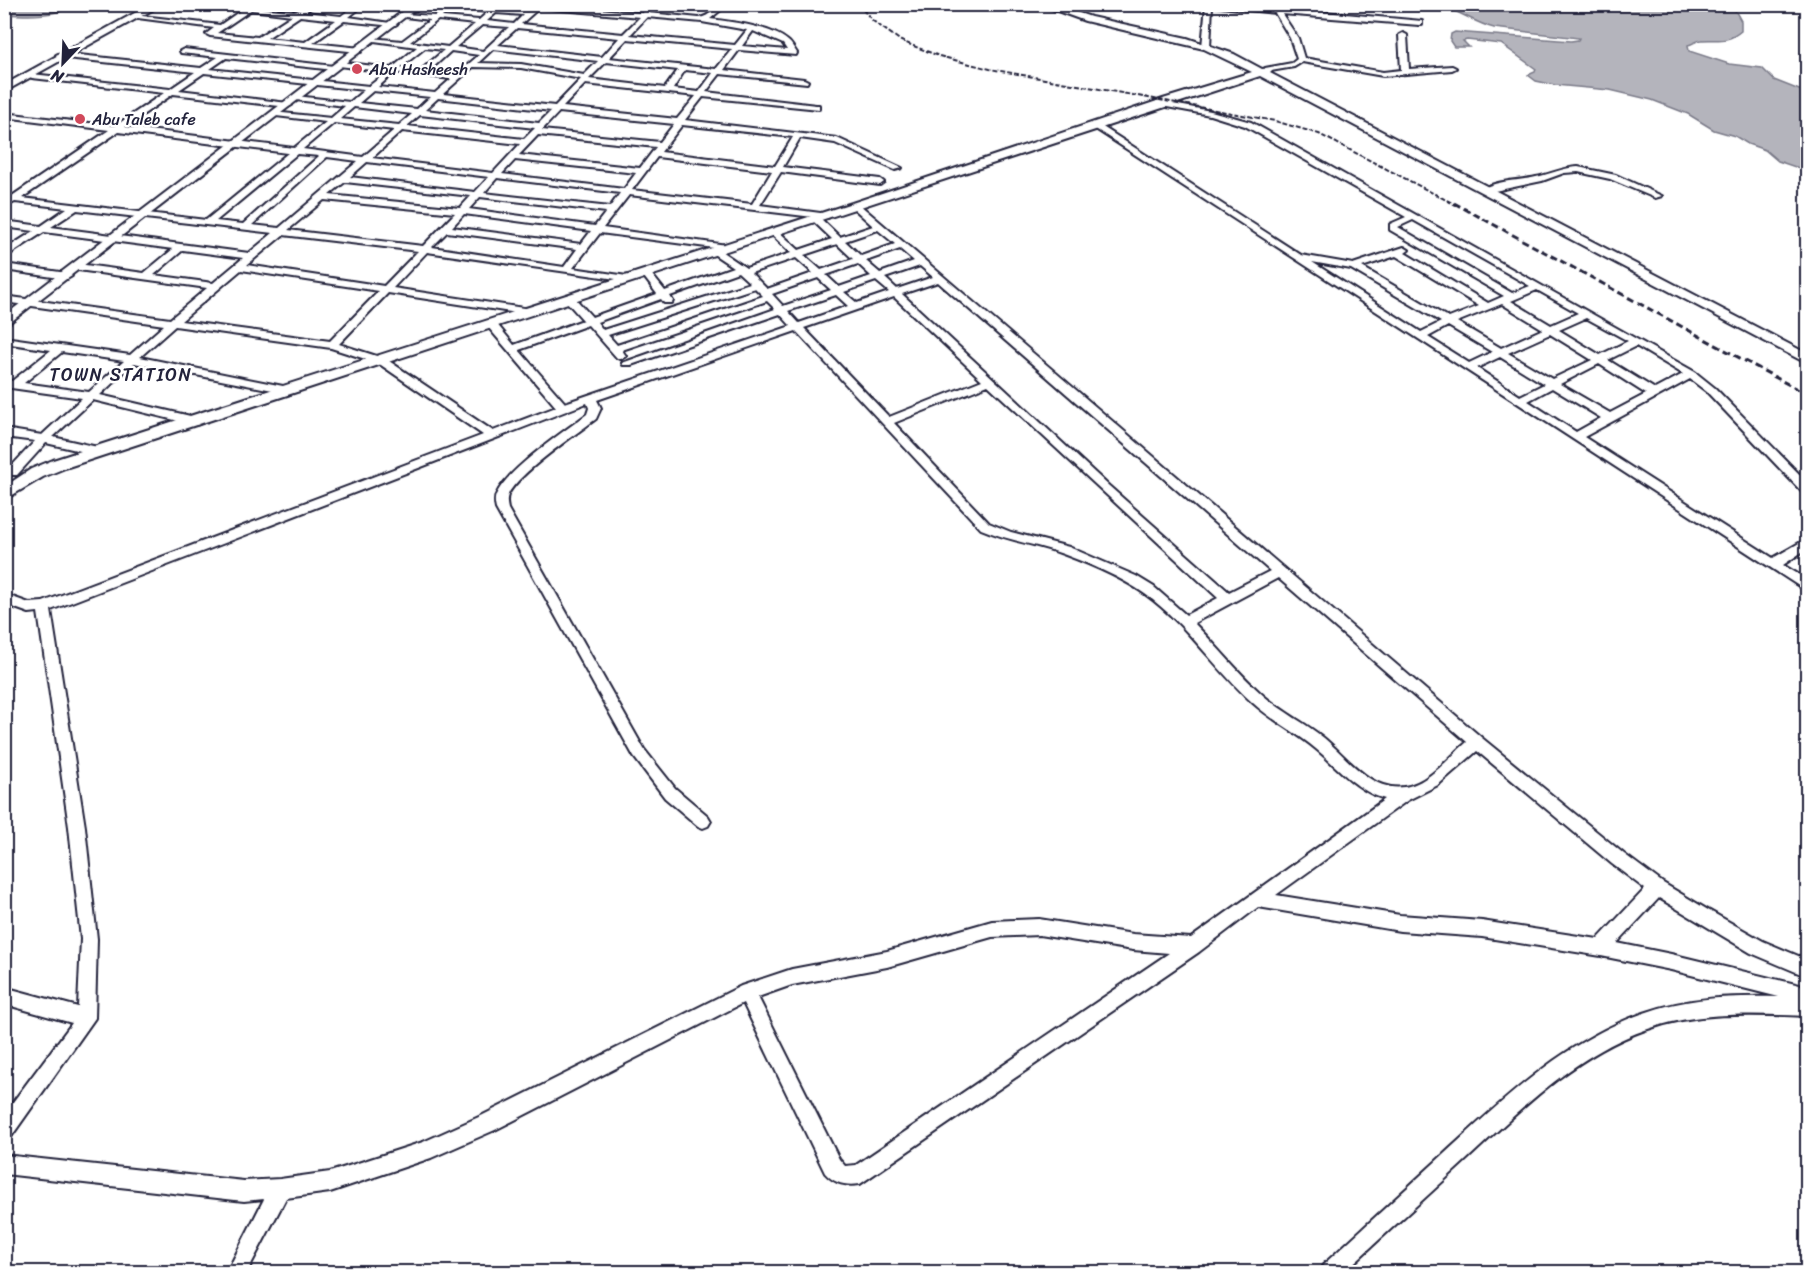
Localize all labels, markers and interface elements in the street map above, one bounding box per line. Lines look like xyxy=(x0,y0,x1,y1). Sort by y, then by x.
north arrow xyxy=(33,33,93,93)
place label: Abu Hasheesh xyxy=(368,55,468,84)
text: N xyxy=(46,60,69,92)
marker: Abu Hasheesh xyxy=(350,62,364,76)
place label: Abu Taleb cafe xyxy=(91,105,196,134)
marker: Abu Taleb cafe xyxy=(73,112,87,126)
district label: TOWN STATION xyxy=(50,359,192,391)

